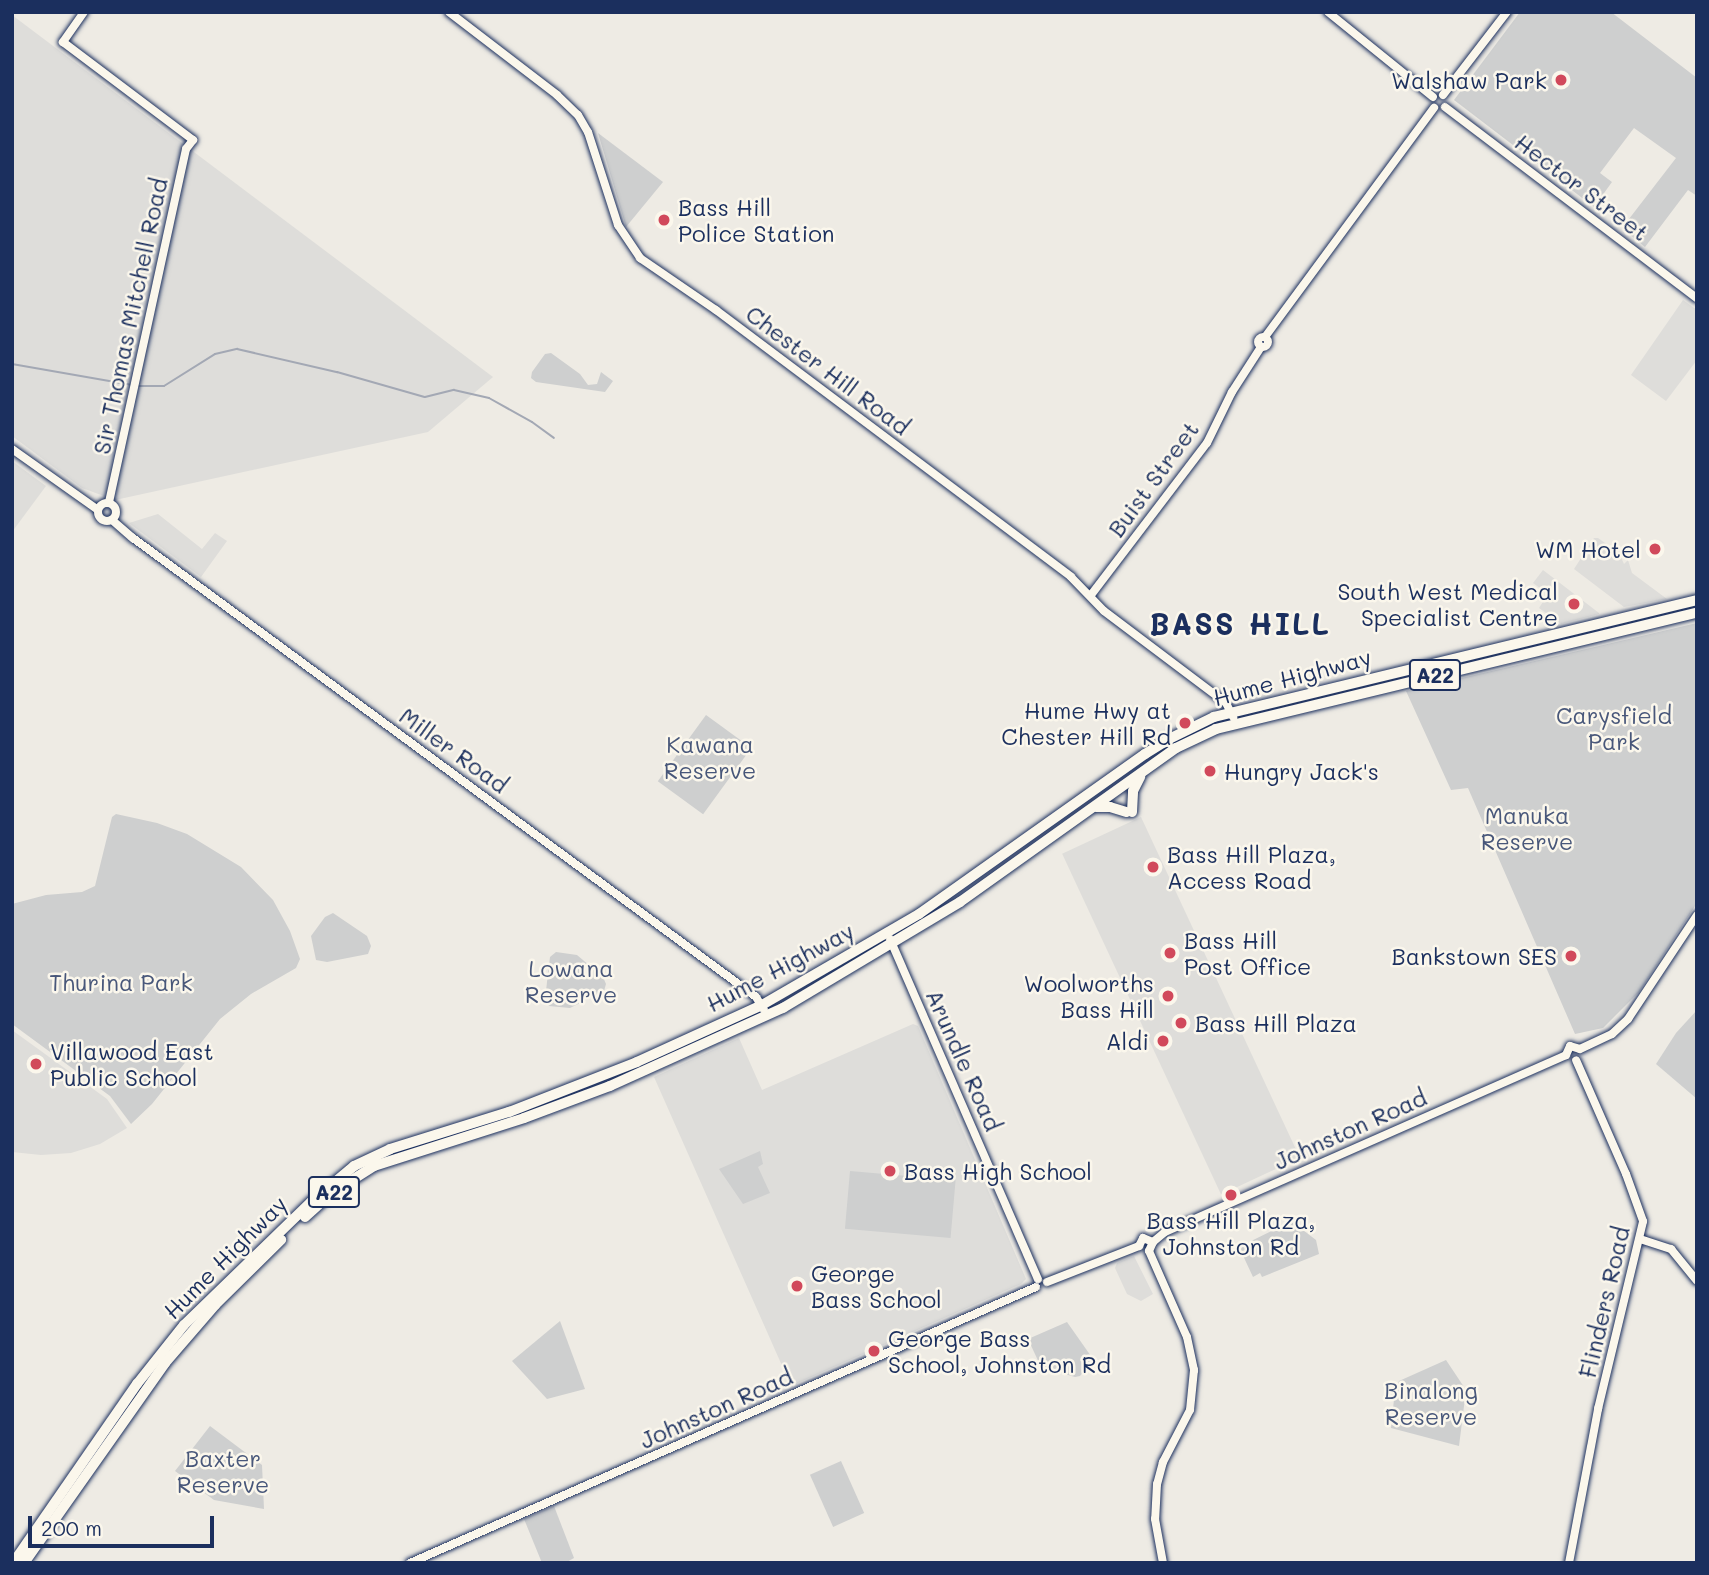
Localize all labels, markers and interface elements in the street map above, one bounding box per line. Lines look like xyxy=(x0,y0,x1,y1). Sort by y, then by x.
place label: Walshaw Park xyxy=(1391,66,1547,94)
marker: Walshaw Park xyxy=(1553,72,1569,88)
street label: Hector Street xyxy=(1510,128,1654,246)
street label: Sir Thomas Mitchell Road xyxy=(87,175,173,457)
place label: Bass Hill Police Station xyxy=(678,193,835,247)
marker: Bass Hill Police Station xyxy=(656,212,672,228)
street label: Chester Hill Road xyxy=(741,299,915,441)
street label: Buist Street xyxy=(1102,416,1204,542)
place label: WM Hotel xyxy=(1535,535,1641,563)
marker: WM Hotel xyxy=(1647,541,1663,557)
place label: South West Medical Specialist Centre xyxy=(1337,577,1558,631)
marker: South West Medical Specialist Centre xyxy=(1564,594,1584,614)
district label: BASS HILL xyxy=(1150,605,1330,641)
street label: Hume Highway xyxy=(1210,643,1374,711)
road number: A22 xyxy=(1409,658,1461,692)
place label: Hume Hwy at Chester Hill Rd xyxy=(1001,696,1171,750)
street label: Miller Road xyxy=(394,701,514,799)
park label: Carysfield Park xyxy=(1556,701,1672,755)
marker: Hume Hwy at Chester Hill Rd xyxy=(1177,715,1193,731)
park label: Kawana Reserve xyxy=(664,730,756,784)
place label: Hungry Jack's xyxy=(1224,757,1379,785)
marker: Hungry Jack's xyxy=(1202,763,1218,779)
park label: Manuka Reserve xyxy=(1481,801,1573,855)
place label: Bass Hill Plaza, Access Road xyxy=(1167,840,1336,894)
marker: Bass Hill Plaza, Access Road xyxy=(1145,859,1161,875)
street label: Hume Highway xyxy=(702,917,858,1017)
place label: Bass Hill Post Office xyxy=(1184,926,1311,980)
place label: Bankstown SES xyxy=(1391,942,1557,970)
marker: Bass Hill Post Office xyxy=(1162,945,1178,961)
marker: Bankstown SES xyxy=(1563,948,1579,964)
park label: Lowana Reserve xyxy=(525,954,617,1008)
park label: Thurina Park xyxy=(49,968,193,996)
place label: Woolworths Bass Hill xyxy=(1023,969,1154,1023)
street label: Arundle Road xyxy=(920,985,1008,1135)
marker: Woolworths Bass Hill xyxy=(1160,988,1176,1004)
place label: Bass Hill Plaza xyxy=(1195,1009,1357,1037)
marker: Bass Hill Plaza xyxy=(1173,1015,1189,1031)
place label: Aldi xyxy=(1106,1027,1149,1055)
marker: Aldi xyxy=(1155,1033,1171,1049)
place label: Villawood East Public School xyxy=(50,1037,214,1091)
marker: Villawood East Public School xyxy=(28,1056,44,1072)
street label: Johnston Road xyxy=(1269,1083,1431,1175)
place label: Bass High School xyxy=(904,1157,1092,1185)
marker: Bass High School xyxy=(882,1163,898,1179)
road number: A22 xyxy=(308,1174,360,1210)
marker: Bass Hill Plaza, Johnston Rd xyxy=(1223,1187,1239,1203)
street label: Hume Highway xyxy=(158,1190,292,1324)
place label: Bass Hill Plaza, Johnston Rd xyxy=(1147,1206,1315,1260)
street label: Flinders Road xyxy=(1573,1224,1635,1380)
place label: George Bass School xyxy=(811,1259,942,1313)
marker: George Bass School xyxy=(789,1278,805,1294)
place label: George Bass School, Johnston Rd xyxy=(888,1324,1111,1378)
marker: George Bass School, Johnston Rd xyxy=(866,1343,882,1359)
street label: Johnston Road xyxy=(635,1362,797,1454)
park label: Binalong Reserve xyxy=(1384,1376,1478,1430)
park label: Baxter Reserve xyxy=(177,1444,269,1498)
scale bar xyxy=(32,1502,217,1546)
text: 200 m xyxy=(41,1514,102,1541)

